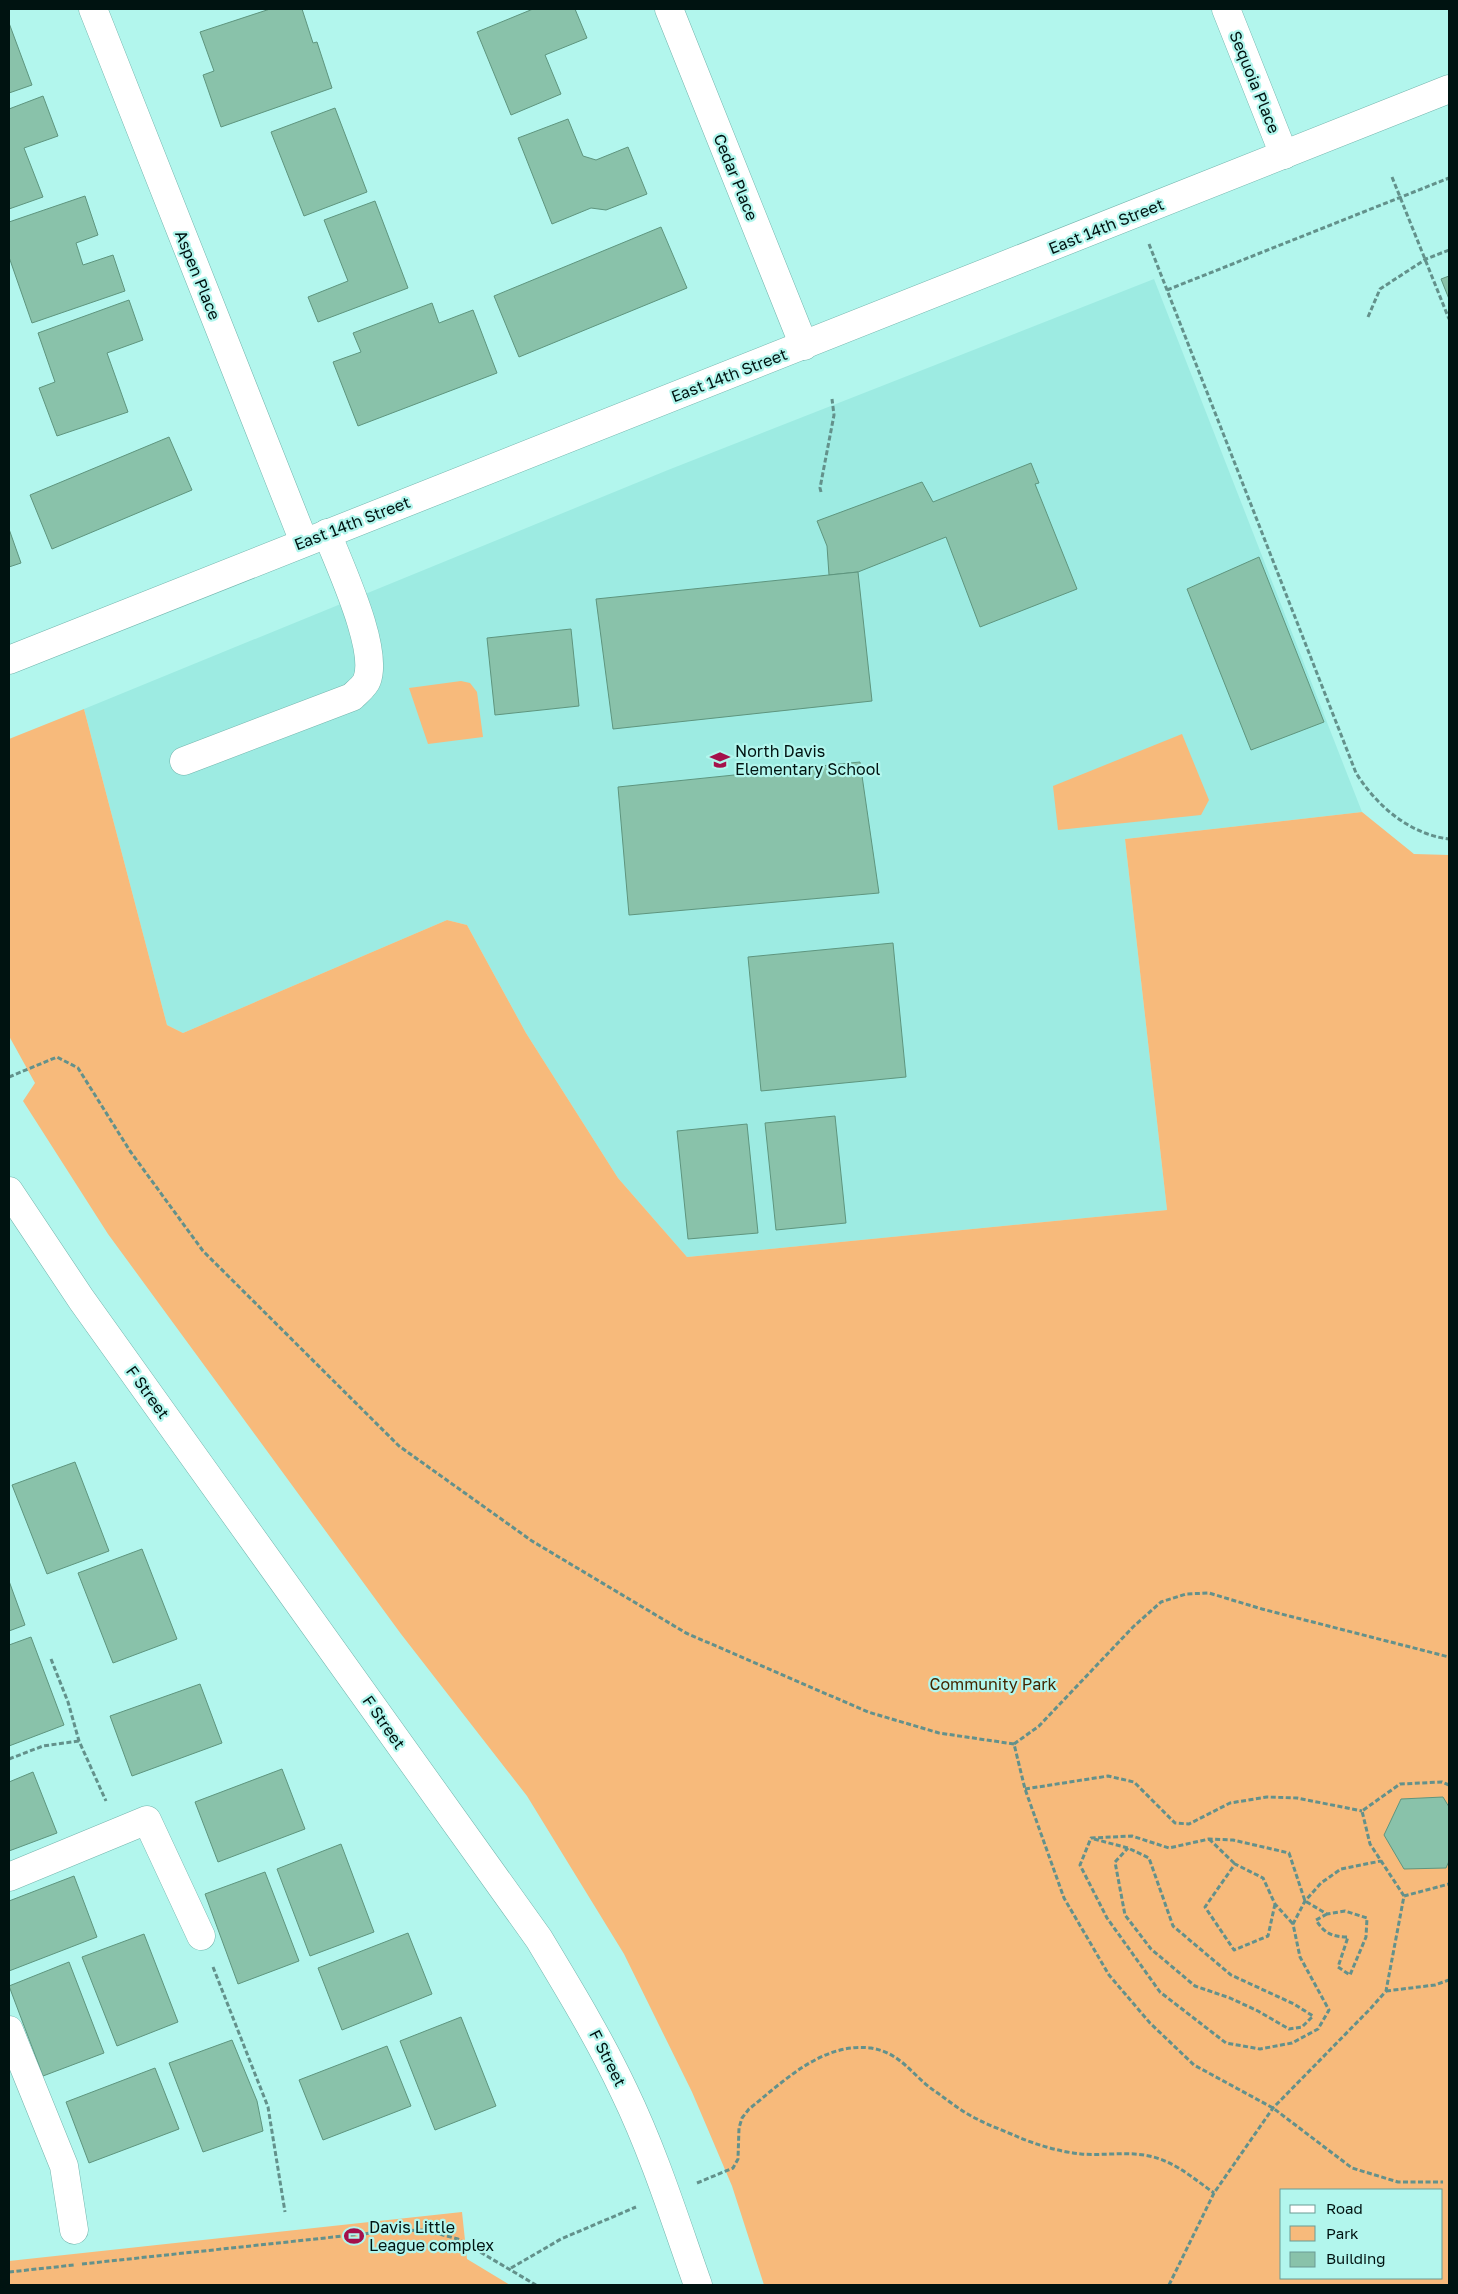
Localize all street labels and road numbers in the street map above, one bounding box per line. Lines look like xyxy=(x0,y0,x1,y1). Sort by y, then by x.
street label: Sequoia Place xyxy=(1225,28,1285,136)
street label: Cedar Place xyxy=(710,131,762,223)
street label: East 14th Street xyxy=(1045,194,1167,258)
street label: Aspen Place xyxy=(171,227,225,323)
street label: East 14th Street xyxy=(668,344,790,406)
street label: East 14th Street xyxy=(291,492,413,554)
street label: F Street xyxy=(122,1361,174,1423)
street label: F Street xyxy=(358,1691,410,1753)
street label: F Street xyxy=(585,2026,631,2090)

